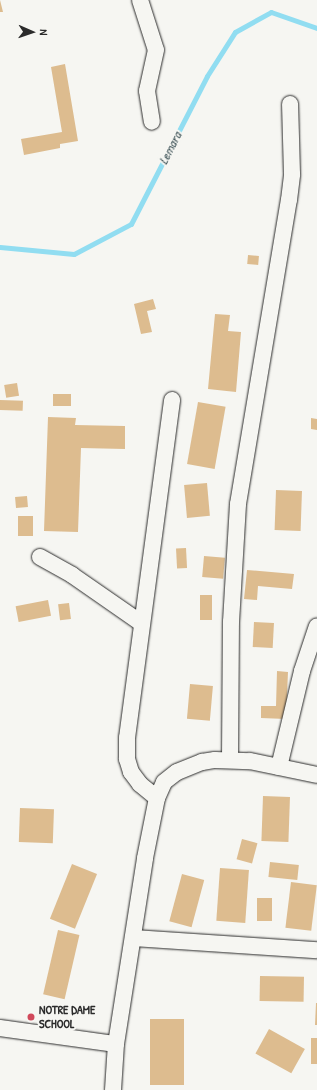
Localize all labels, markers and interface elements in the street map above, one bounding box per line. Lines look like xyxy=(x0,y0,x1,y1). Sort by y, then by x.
north arrow xyxy=(12,12,52,52)
text: N xyxy=(37,29,51,36)
water label: Lemara xyxy=(155,129,185,167)
place label: NOTRE DAME SCHOOL xyxy=(39,1003,95,1031)
marker: NOTRE DAME SCHOOL xyxy=(26,1012,36,1022)

